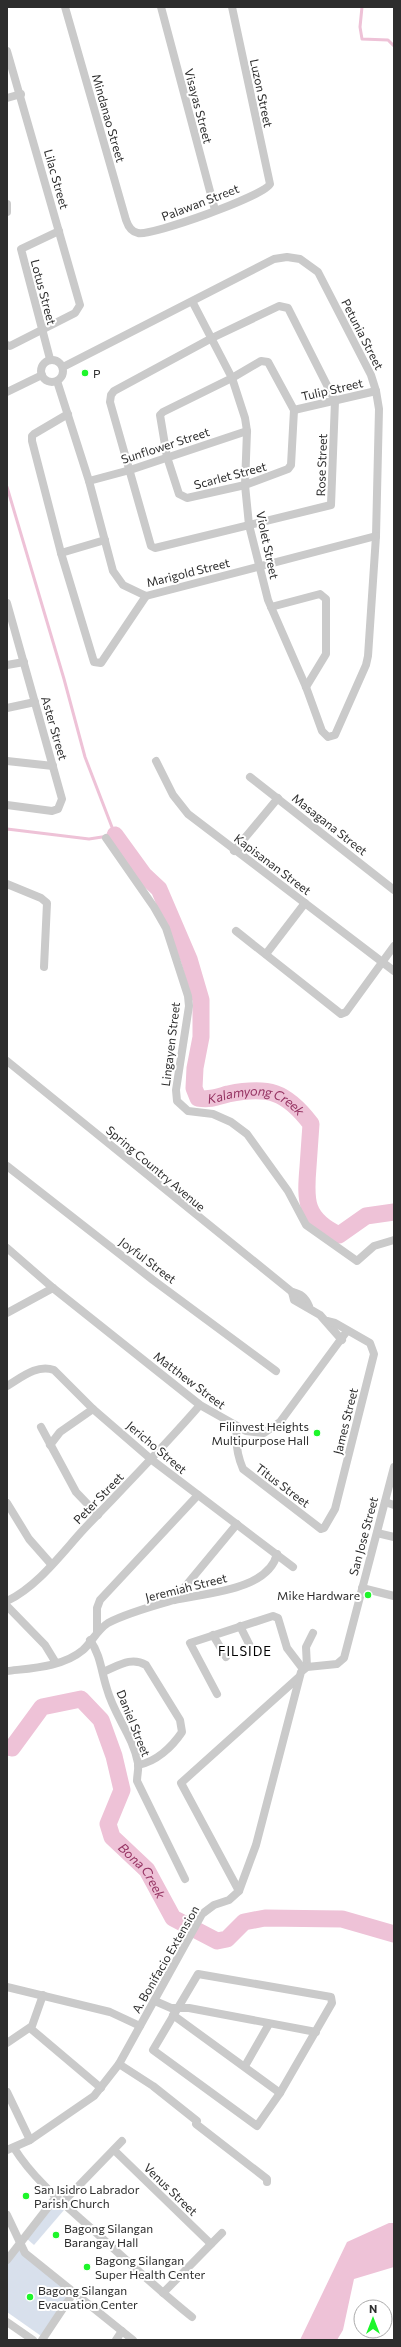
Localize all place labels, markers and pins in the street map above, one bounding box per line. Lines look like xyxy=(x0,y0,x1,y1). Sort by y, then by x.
place label: P xyxy=(93,366,101,380)
marker: P xyxy=(80,368,90,378)
place label: Filinvest Heights Multipurpose Hall xyxy=(212,1419,309,1447)
marker: Filinvest Heights Multipurpose Hall xyxy=(312,1428,322,1438)
place label: Mike Hardware xyxy=(277,1588,360,1602)
marker: Mike Hardware xyxy=(363,1590,373,1600)
place label: San Isidro Labrador Parish Church xyxy=(34,2182,140,2210)
marker: San Isidro Labrador Parish Church xyxy=(21,2191,31,2201)
place label: Bagong Silangan Barangay Hall xyxy=(64,2221,153,2249)
marker: Bagong Silangan Barangay Hall xyxy=(51,2230,61,2240)
place label: Bagong Silangan Super Health Center xyxy=(95,2253,206,2281)
marker: Bagong Silangan Super Health Center xyxy=(82,2262,92,2272)
place label: Bagong Silangan Evacuation Center xyxy=(38,2283,138,2311)
marker: Bagong Silangan Evacuation Center xyxy=(25,2292,35,2302)

